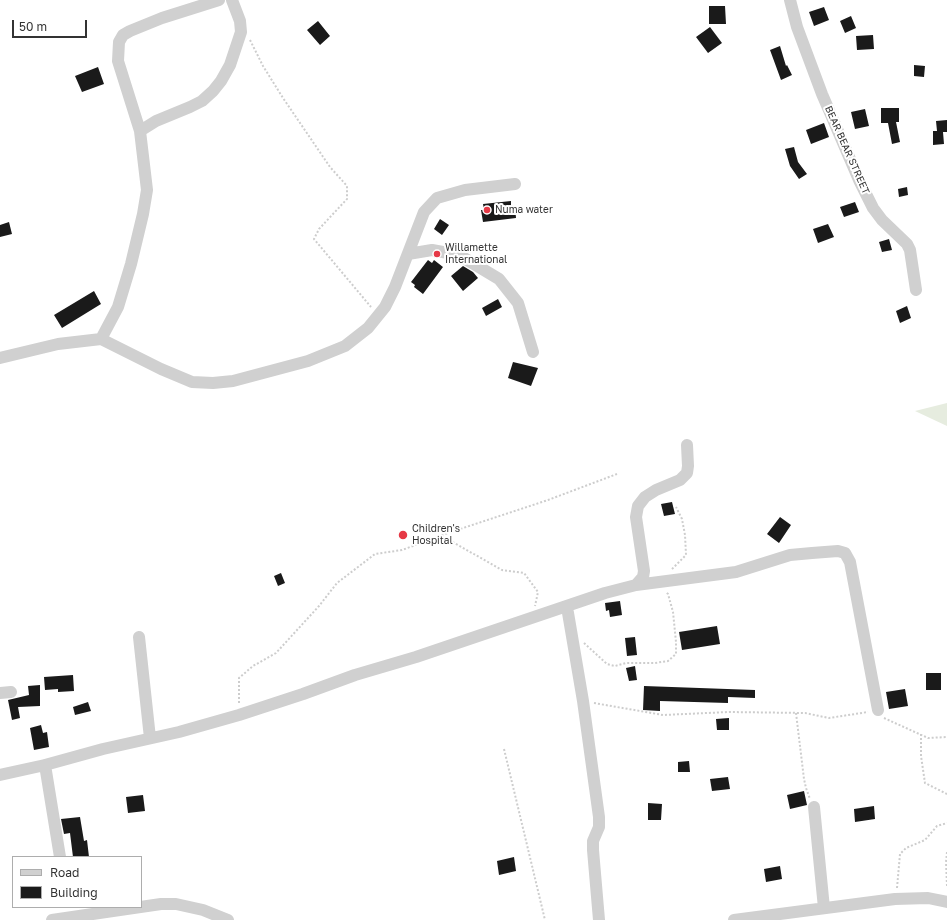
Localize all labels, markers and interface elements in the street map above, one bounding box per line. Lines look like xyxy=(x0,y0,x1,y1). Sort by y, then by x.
scale bar xyxy=(14,12,89,38)
text: 50 m xyxy=(19,19,47,34)
street label: BEAR BEAR STREET xyxy=(822,104,872,196)
place label: Numa water xyxy=(495,204,553,216)
marker: Numa water xyxy=(482,205,492,215)
place label: Willamette International xyxy=(445,242,507,266)
marker: Willamette International xyxy=(432,249,442,259)
place label: Children's Hospital xyxy=(412,523,460,546)
marker: Children's Hospital xyxy=(397,529,409,541)
legend xyxy=(12,856,142,908)
text: Road xyxy=(50,865,79,880)
text: Building xyxy=(50,885,98,900)

